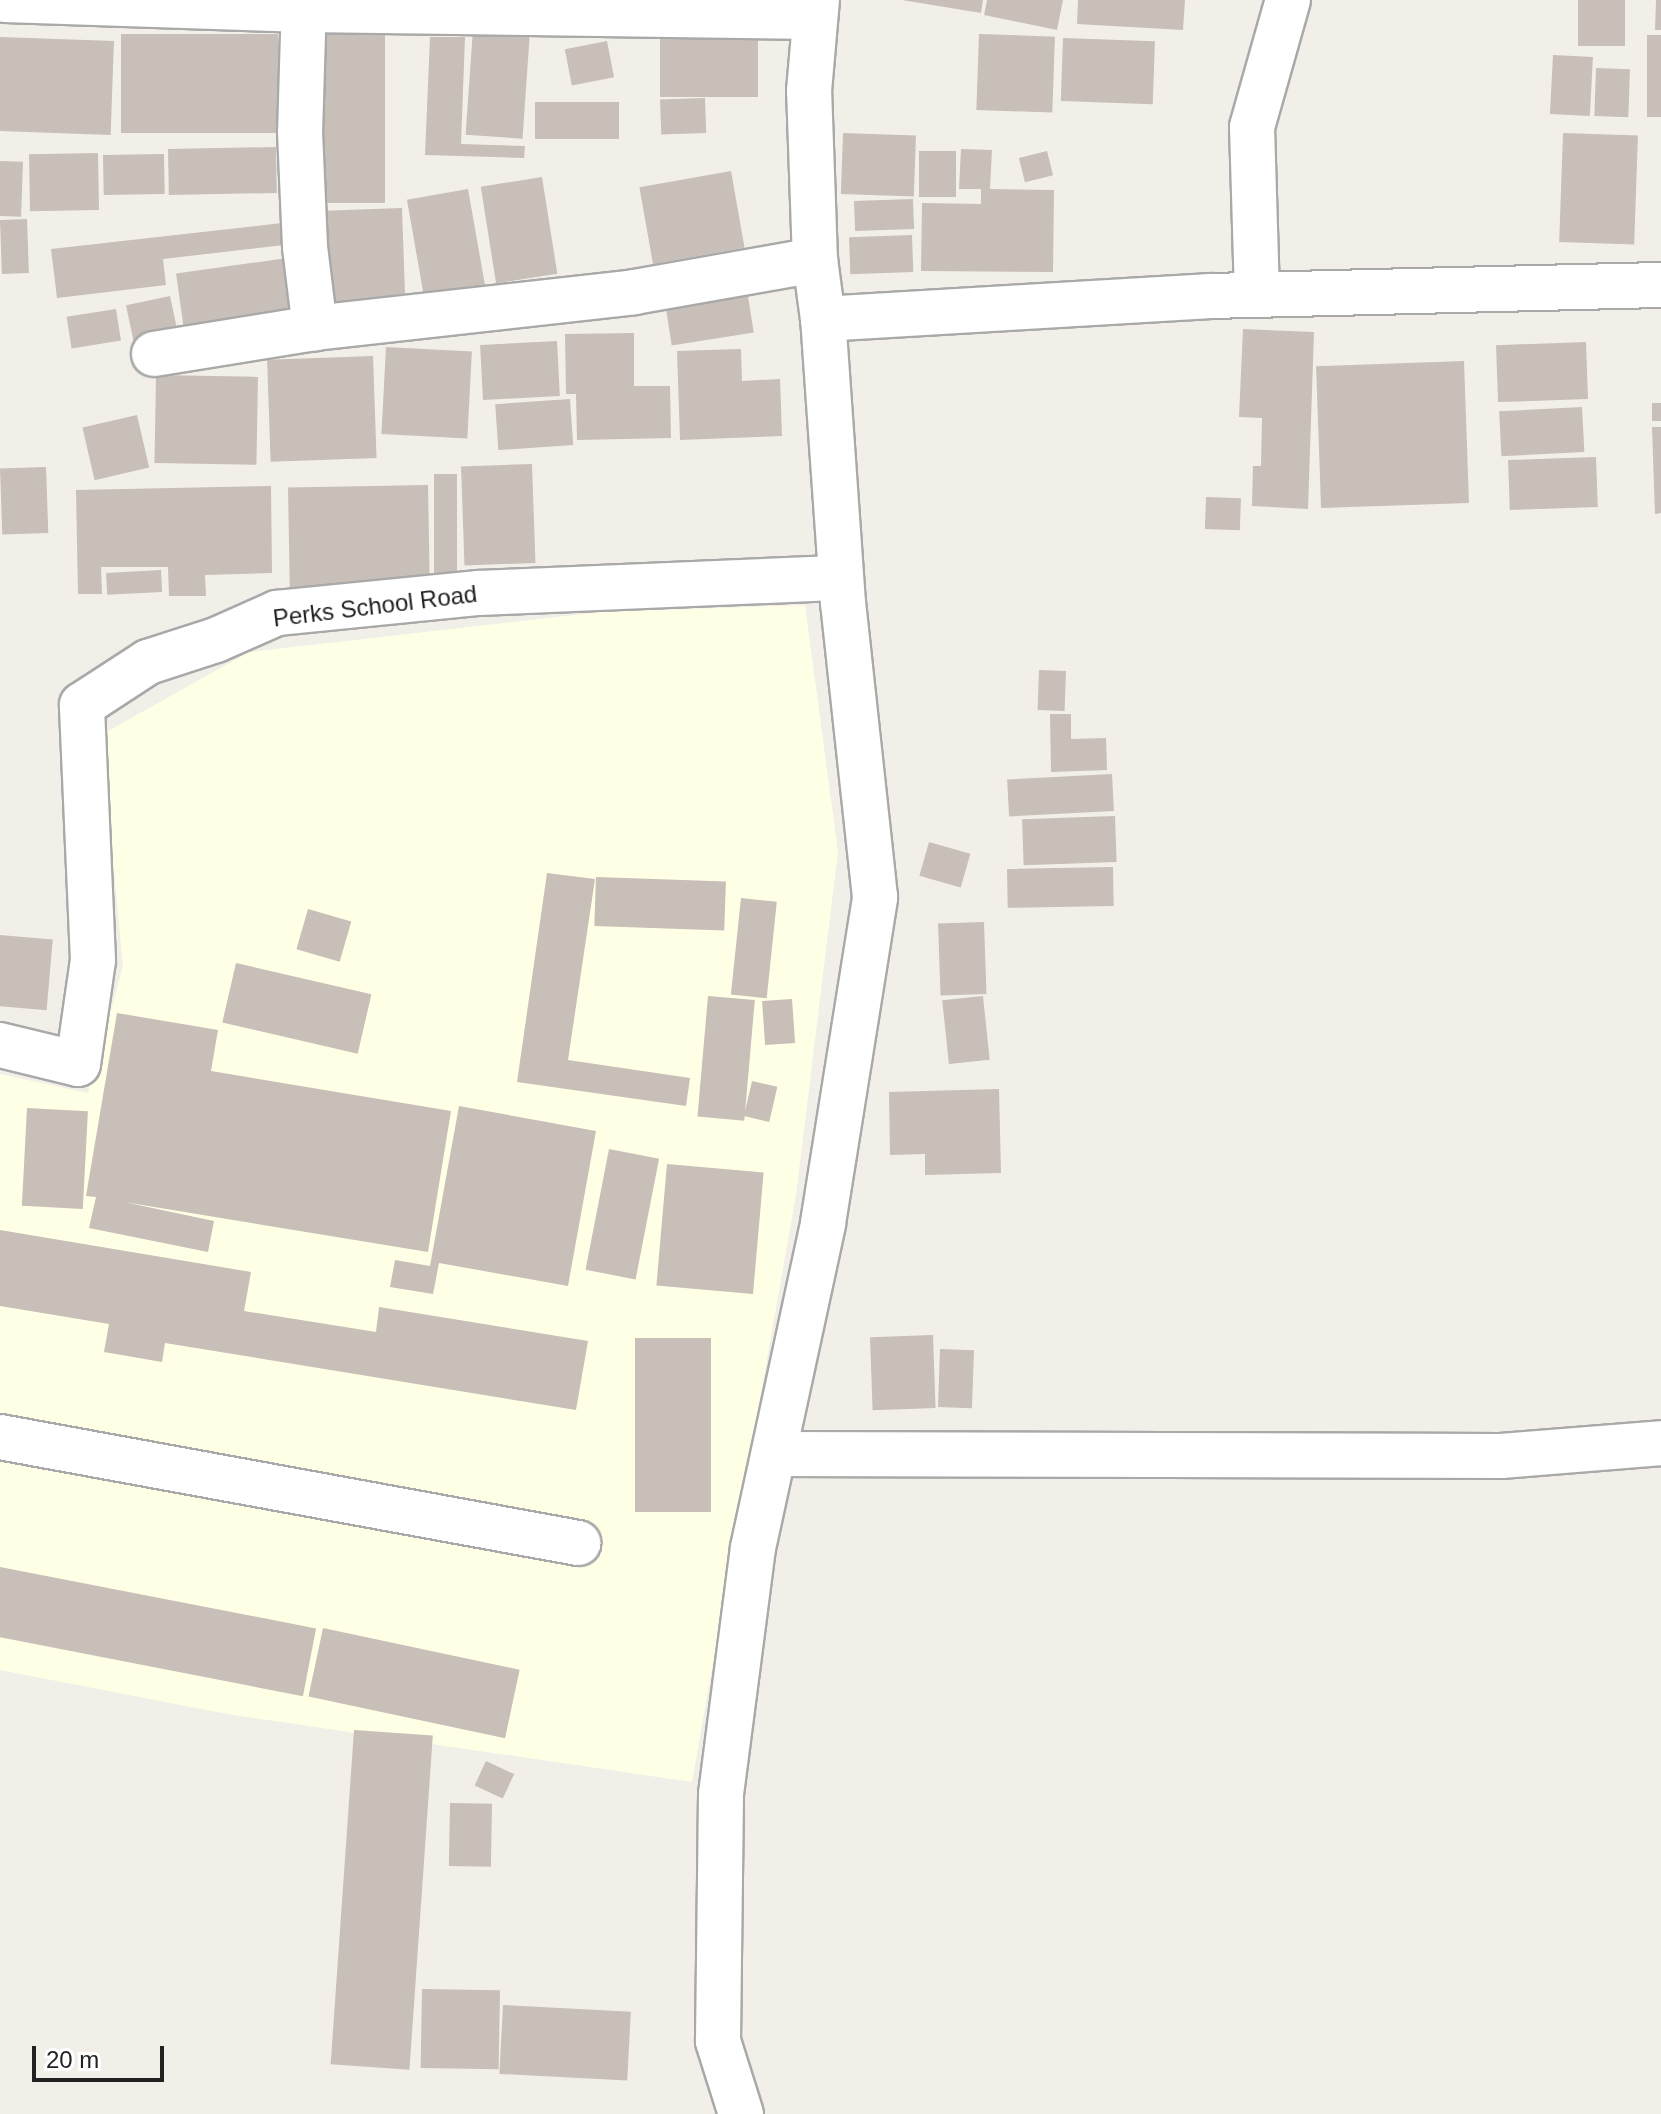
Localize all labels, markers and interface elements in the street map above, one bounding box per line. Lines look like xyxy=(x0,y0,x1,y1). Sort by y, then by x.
street label: Perks School Road xyxy=(271,579,479,633)
scale bar xyxy=(36,2030,168,2080)
text: 20 m xyxy=(46,2046,99,2073)

